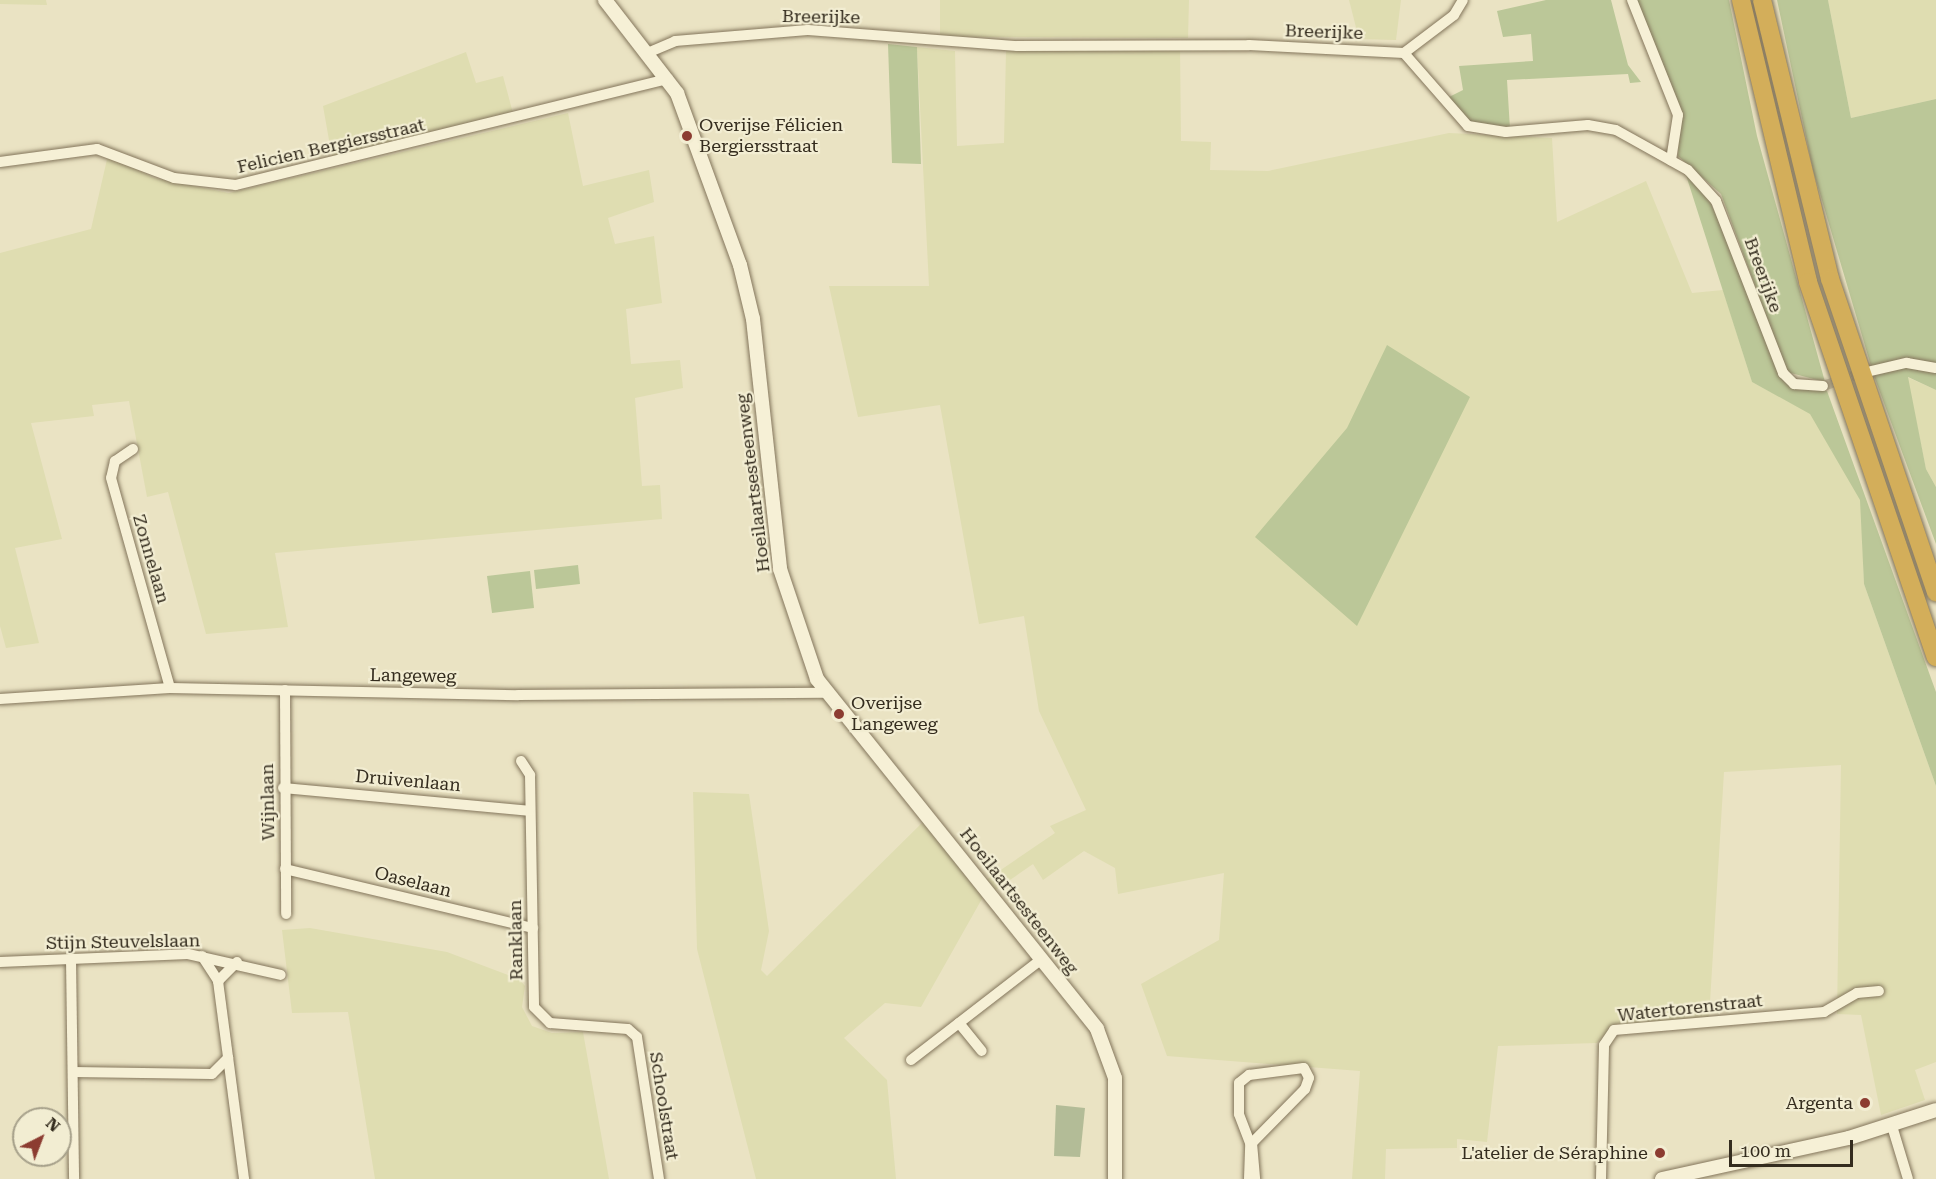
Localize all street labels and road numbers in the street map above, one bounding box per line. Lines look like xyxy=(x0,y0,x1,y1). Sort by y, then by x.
street label: Breerijke xyxy=(782,6,860,28)
street label: Breerijke xyxy=(1284,20,1364,44)
street label: Felicien Bergiersstraat xyxy=(235,114,427,178)
street label: Breerijke xyxy=(1739,234,1787,316)
street label: Hoeilaartsesteenweg xyxy=(731,392,775,574)
street label: Zonnelaan xyxy=(128,512,174,606)
street label: Langeweg xyxy=(369,664,457,688)
street label: Wijnlaan xyxy=(257,763,279,841)
street label: Druivenlaan xyxy=(354,766,462,796)
street label: Hoeilaartsesteenweg xyxy=(955,823,1083,979)
street label: Oaselaan xyxy=(372,862,454,902)
street label: Ranklaan xyxy=(504,899,528,981)
street label: Stijn Steuvelslaan xyxy=(46,930,200,954)
street label: Watertorenstraat xyxy=(1616,990,1764,1026)
street label: Schoolstraat xyxy=(645,1050,683,1162)

